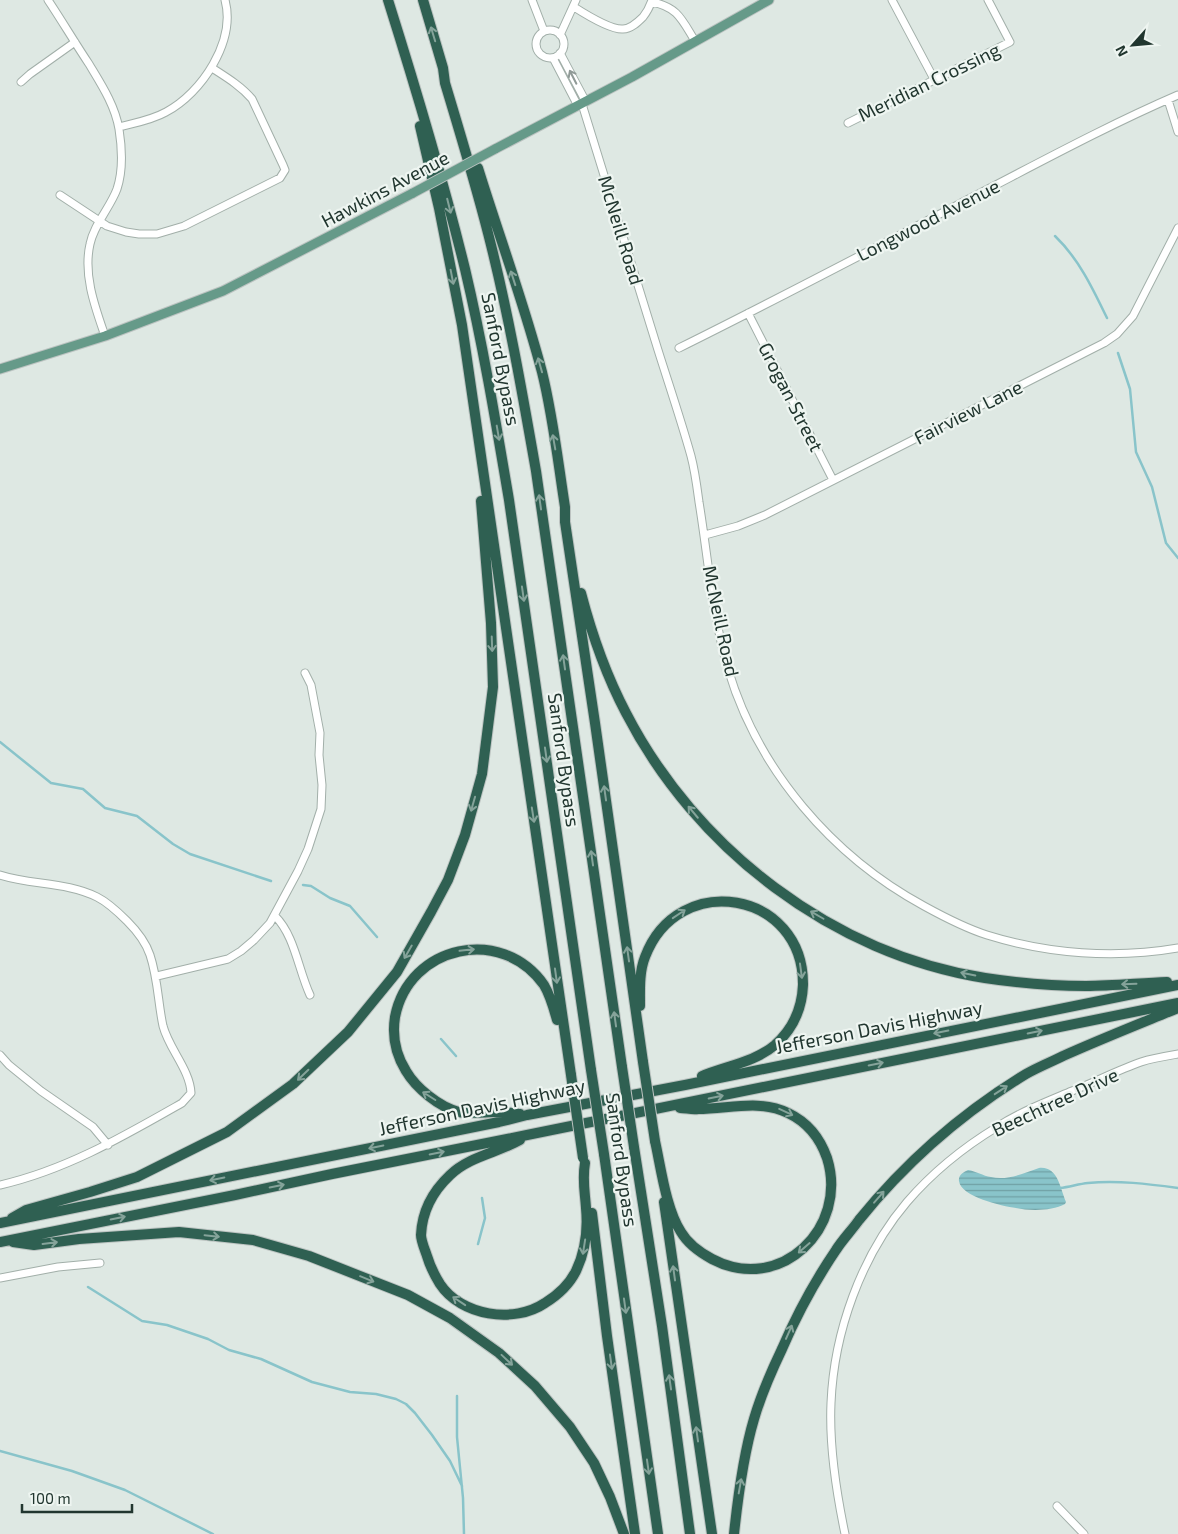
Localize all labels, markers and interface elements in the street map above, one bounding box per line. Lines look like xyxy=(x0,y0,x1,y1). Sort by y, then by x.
north arrow xyxy=(1108,20,1158,70)
one-way arrow xyxy=(427,27,437,43)
street label: Meridian Crossing xyxy=(854,37,1004,126)
text: N xyxy=(1111,43,1131,59)
one-way arrow xyxy=(568,70,578,85)
street label: Hawkins Avenue xyxy=(317,145,453,232)
street label: McNeill Road xyxy=(594,172,649,287)
street label: Longwood Avenue xyxy=(852,174,1003,266)
one-way arrow xyxy=(445,197,454,213)
one-way arrow xyxy=(448,269,458,285)
one-way arrow xyxy=(508,270,517,286)
street label: Sanford Bypass xyxy=(477,290,526,427)
street label: Grogan Street xyxy=(754,338,829,455)
one-way arrow xyxy=(534,358,544,374)
street label: Fairview Lane xyxy=(910,374,1026,449)
one-way arrow xyxy=(493,425,503,441)
one-way arrow xyxy=(549,434,559,450)
one-way arrow xyxy=(535,494,545,510)
street label: McNeill Road xyxy=(698,563,744,679)
one-way arrow xyxy=(518,585,528,601)
one-way arrow xyxy=(487,635,497,651)
one-way arrow xyxy=(559,655,569,671)
street label: Sanford Bypass xyxy=(544,691,585,828)
one-way arrow xyxy=(541,746,551,762)
one-way arrow xyxy=(600,785,610,801)
one-way arrow xyxy=(468,796,477,812)
one-way arrow xyxy=(687,806,698,819)
one-way arrow xyxy=(528,807,538,823)
one-way arrow xyxy=(587,850,597,866)
one-way arrow xyxy=(671,909,685,919)
one-way arrow xyxy=(810,910,825,920)
one-way arrow xyxy=(403,945,413,960)
one-way arrow xyxy=(459,945,475,955)
one-way arrow xyxy=(623,946,633,962)
one-way arrow xyxy=(797,963,807,979)
one-way arrow xyxy=(551,968,561,984)
one-way arrow xyxy=(960,969,976,979)
one-way arrow xyxy=(1122,979,1138,988)
street label: Jefferson Davis Highway xyxy=(773,995,984,1058)
one-way arrow xyxy=(610,1011,620,1027)
one-way arrow xyxy=(1026,1027,1042,1036)
one-way arrow xyxy=(934,1028,950,1038)
one-way arrow xyxy=(867,1059,883,1069)
street label: Beechtree Drive xyxy=(988,1062,1122,1141)
one-way arrow xyxy=(296,1069,309,1081)
street label: Jefferson Davis Highway xyxy=(377,1073,587,1140)
one-way arrow xyxy=(993,1085,1007,1095)
one-way arrow xyxy=(423,1091,437,1101)
street label: Sanford Bypass xyxy=(602,1091,643,1228)
one-way arrow xyxy=(708,1091,724,1101)
one-way arrow xyxy=(778,1108,793,1117)
one-way arrow xyxy=(369,1143,385,1152)
one-way arrow xyxy=(428,1148,444,1158)
one-way arrow xyxy=(209,1175,225,1184)
one-way arrow xyxy=(269,1181,285,1190)
one-way arrow xyxy=(873,1190,885,1203)
one-way arrow xyxy=(110,1213,126,1222)
one-way arrow xyxy=(204,1231,220,1241)
one-way arrow xyxy=(42,1238,58,1248)
one-way arrow xyxy=(579,1238,589,1254)
one-way arrow xyxy=(797,1242,810,1254)
one-way arrow xyxy=(669,1265,679,1281)
one-way arrow xyxy=(359,1275,375,1284)
one-way arrow xyxy=(453,1295,467,1305)
one-way arrow xyxy=(620,1298,630,1314)
one-way arrow xyxy=(785,1325,795,1340)
one-way arrow xyxy=(501,1354,513,1366)
one-way arrow xyxy=(606,1354,616,1370)
one-way arrow xyxy=(664,1374,674,1390)
one-way arrow xyxy=(692,1426,702,1442)
one-way arrow xyxy=(643,1459,653,1475)
one-way arrow xyxy=(736,1478,746,1494)
scale bar xyxy=(22,1482,132,1514)
text: 100 m xyxy=(30,1489,71,1507)

